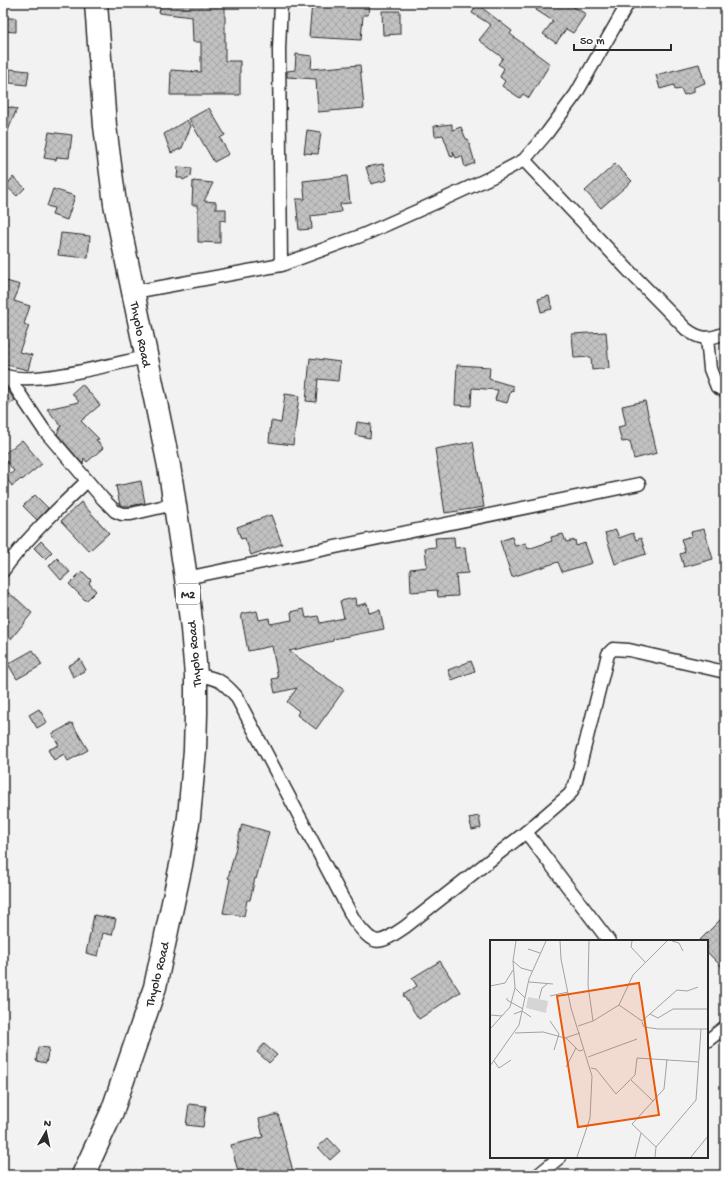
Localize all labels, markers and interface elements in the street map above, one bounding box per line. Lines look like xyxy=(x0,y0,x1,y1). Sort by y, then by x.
scale bar xyxy=(574,26,671,52)
text: 50 m xyxy=(580,35,605,49)
street label: Thyolo Road xyxy=(126,300,153,370)
road number: M2 xyxy=(176,584,200,604)
street label: Thyolo Road xyxy=(185,619,206,688)
street label: Thyolo Road xyxy=(143,939,174,1010)
inset map xyxy=(490,940,708,1158)
north arrow xyxy=(26,1112,66,1152)
text: N xyxy=(43,1118,52,1131)

